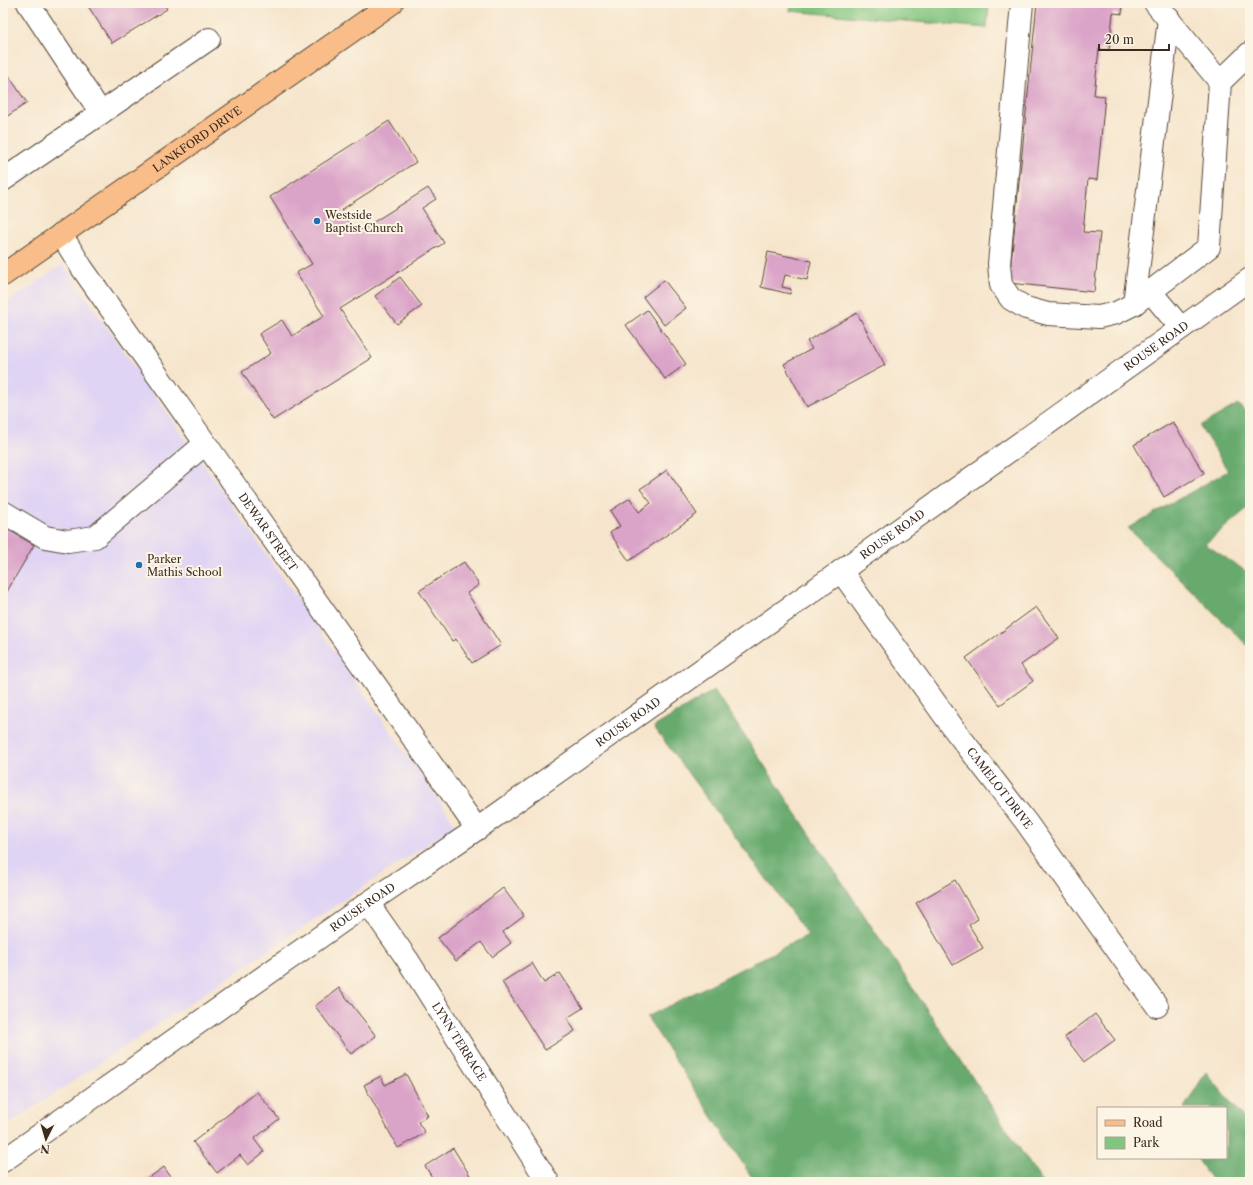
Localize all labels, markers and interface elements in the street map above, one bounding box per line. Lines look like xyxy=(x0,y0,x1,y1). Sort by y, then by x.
scale bar xyxy=(1099,26,1169,52)
text: 20 m xyxy=(1105,32,1134,47)
street label: LANKFORD DRIVE xyxy=(150,103,245,175)
place label: Westside Baptist Church xyxy=(324,208,403,235)
marker: Westside Baptist Church xyxy=(312,216,322,226)
street label: ROUSE ROAD xyxy=(1121,318,1191,374)
street label: DEWAR STREET xyxy=(236,490,301,575)
street label: ROUSE ROAD xyxy=(857,506,928,562)
place label: Parker Mathis School xyxy=(147,552,222,579)
marker: Parker Mathis School xyxy=(134,560,144,570)
street label: ROUSE ROAD xyxy=(593,694,663,750)
street label: CAMELOT DRIVE xyxy=(964,745,1036,832)
street label: ROUSE ROAD xyxy=(327,880,398,935)
street label: LYNN TERRACE xyxy=(429,1000,490,1084)
legend xyxy=(1097,1107,1227,1159)
text: Road xyxy=(1133,1115,1163,1130)
north arrow xyxy=(26,1119,66,1159)
text: Park xyxy=(1133,1135,1160,1150)
text: N xyxy=(39,1142,51,1156)

